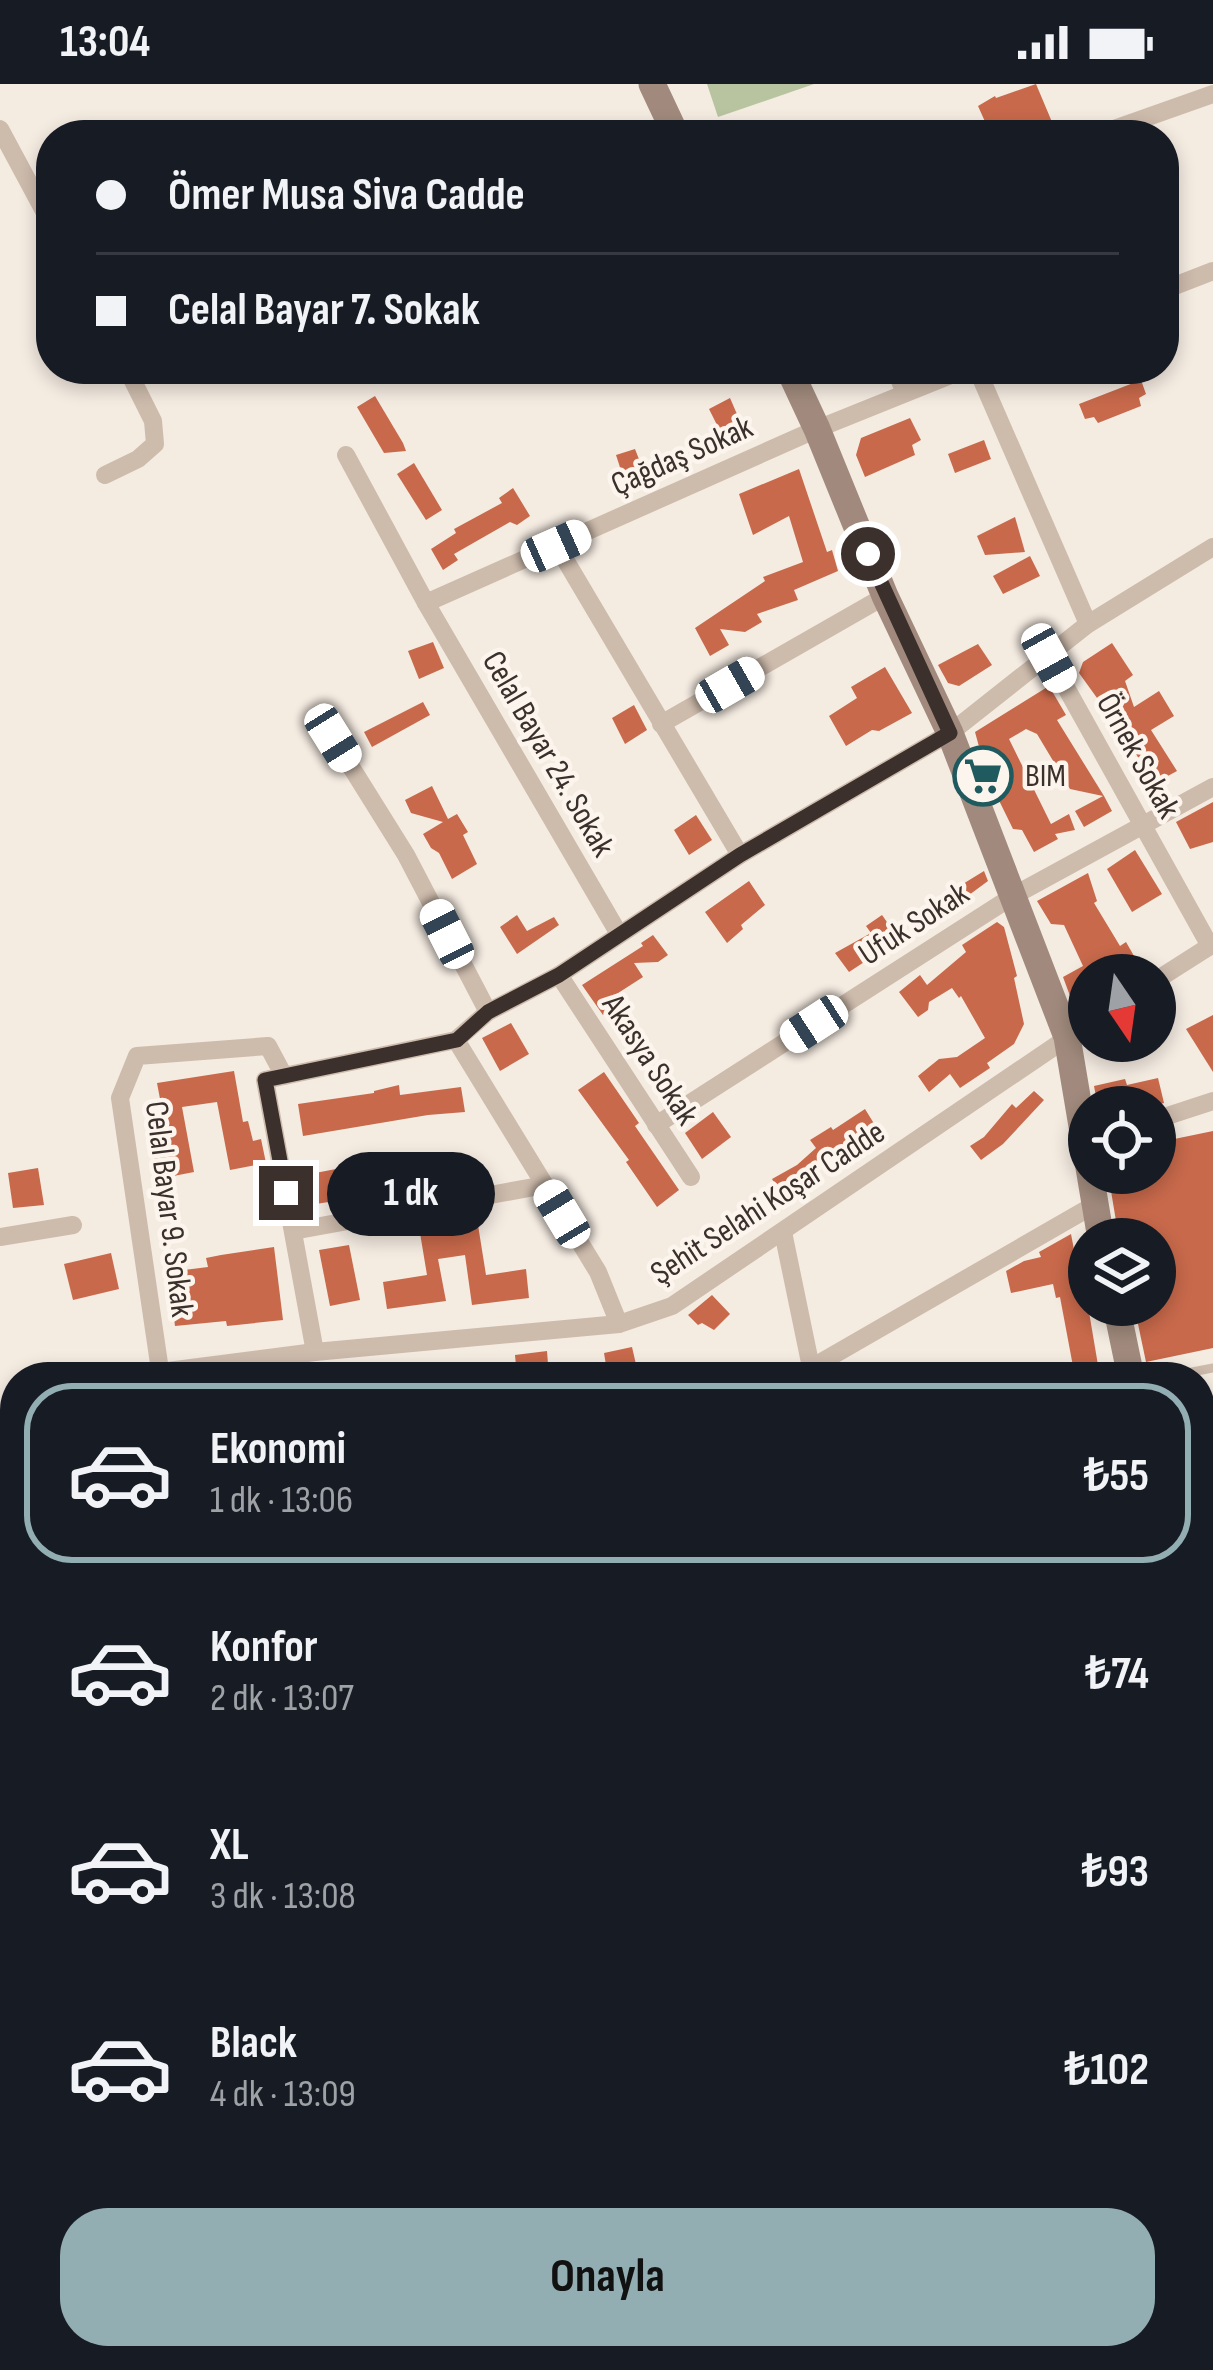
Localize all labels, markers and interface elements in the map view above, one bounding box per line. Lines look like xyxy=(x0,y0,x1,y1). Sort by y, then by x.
text: 13:04 xyxy=(60,15,150,70)
text: Ömer Musa Siva Cadde xyxy=(168,168,525,223)
text: Celal Bayar 7. Sokak xyxy=(168,283,480,338)
street label: Çağdaş Sokak xyxy=(605,407,759,505)
car xyxy=(516,515,596,577)
route start xyxy=(841,527,895,581)
car xyxy=(1016,618,1082,698)
street label: Celal Bayar 24. Sokak xyxy=(473,644,623,864)
car xyxy=(690,651,770,719)
street label: Örnek Sokak xyxy=(1087,687,1189,826)
car xyxy=(299,698,367,778)
supermarket icon: BIM xyxy=(952,745,1014,807)
place label: BIM xyxy=(1025,756,1066,796)
street label: Ufuk Sokak xyxy=(851,873,977,974)
car xyxy=(415,894,479,974)
north arrow xyxy=(1068,954,1176,1062)
map controls xyxy=(1068,954,1176,1326)
street label: Akasya Sokak xyxy=(593,986,707,1133)
car xyxy=(774,989,854,1059)
button: locate xyxy=(1068,1086,1176,1194)
street label: Celal Bayar 9. Sokak xyxy=(136,1099,202,1320)
street label: Şehit Selahi Koşar Cadde xyxy=(644,1112,892,1294)
callout: 1 dk xyxy=(328,1151,496,1235)
route end xyxy=(259,1166,313,1220)
text: 1 dk xyxy=(384,1170,438,1217)
car xyxy=(528,1174,596,1254)
button: layers xyxy=(1068,1218,1176,1326)
icon: car xyxy=(66,1419,174,1527)
text: Ekonomi xyxy=(210,1422,346,1477)
text: ₺55 xyxy=(1084,1449,1149,1504)
text: 1 dk · 13:06 xyxy=(210,1477,353,1524)
icon: car xyxy=(66,1617,174,1725)
text: Konfor xyxy=(210,1620,318,1675)
text: ₺74 xyxy=(1085,1647,1149,1702)
text: 2 dk · 13:07 xyxy=(210,1675,354,1722)
icon: car xyxy=(66,1815,174,1923)
text: XL xyxy=(210,1818,249,1873)
text: ₺93 xyxy=(1082,1845,1149,1900)
text: 3 dk · 13:08 xyxy=(210,1873,356,1920)
icon: car xyxy=(66,2013,174,2121)
text: Black xyxy=(210,2016,297,2071)
text: ₺102 xyxy=(1064,2043,1149,2098)
text: 4 dk · 13:09 xyxy=(210,2071,356,2118)
button: Onayla xyxy=(60,2208,1155,2346)

